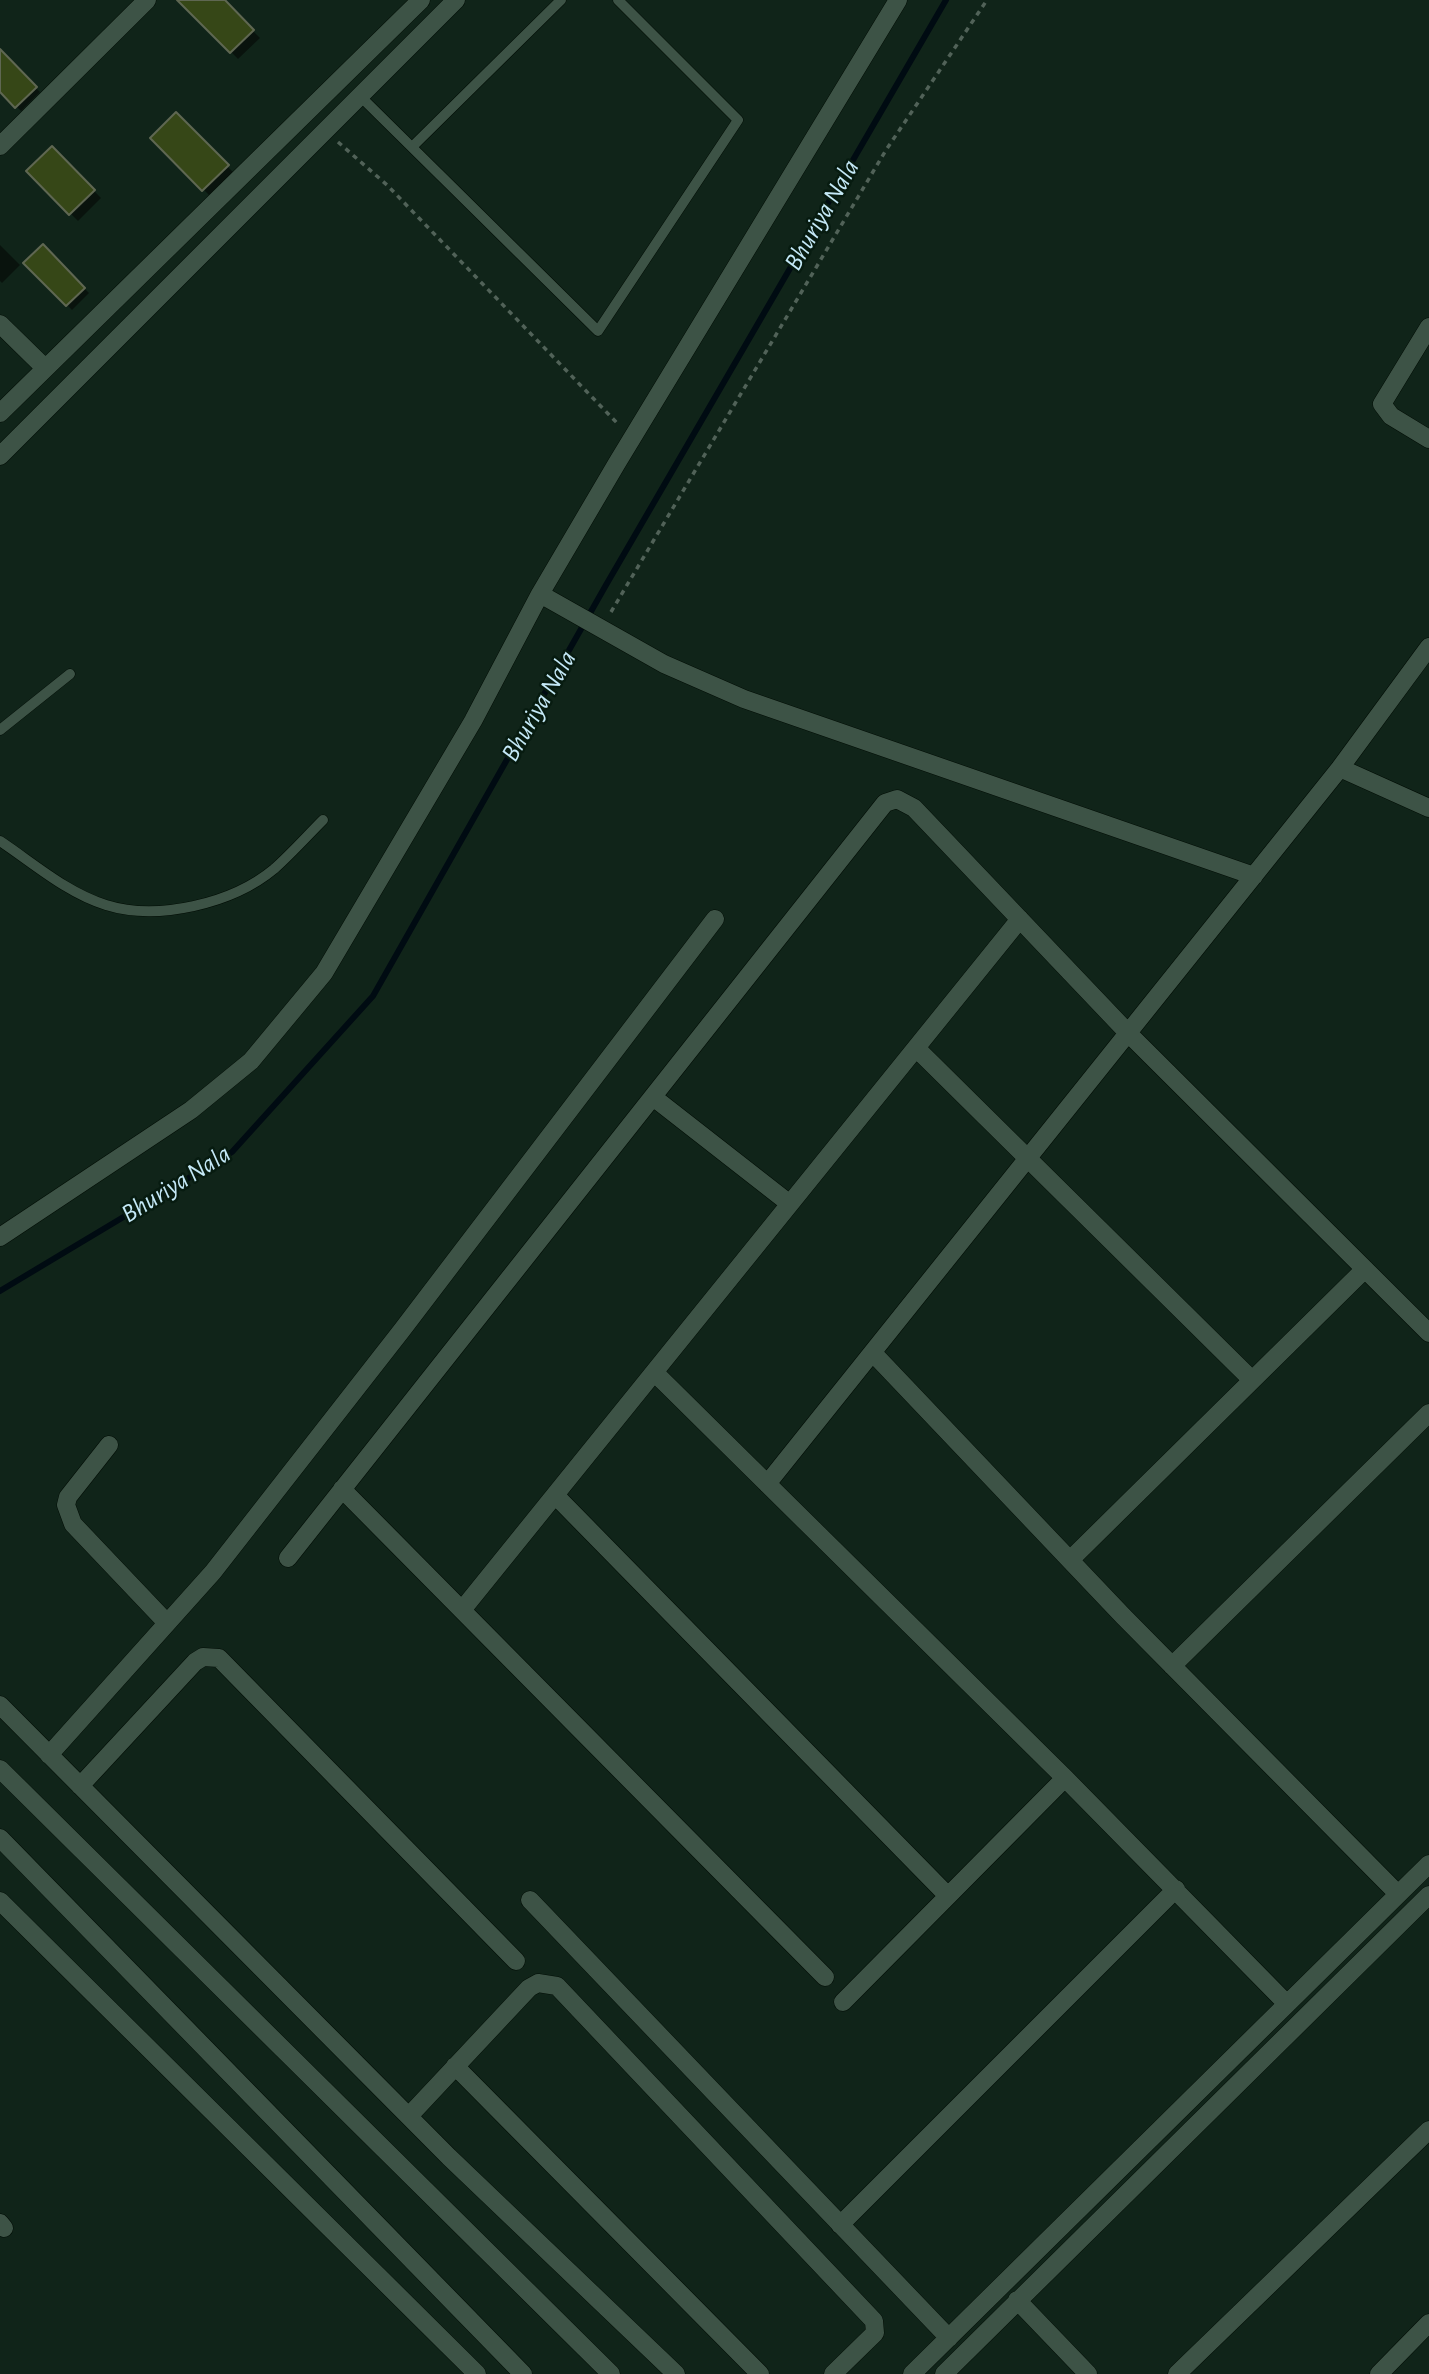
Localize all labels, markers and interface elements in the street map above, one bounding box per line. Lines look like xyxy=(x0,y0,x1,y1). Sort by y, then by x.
water label: Bhuriya Nala xyxy=(778,154,866,276)
water label: Bhuriya Nala xyxy=(495,645,583,767)
water label: Bhuriya Nala xyxy=(116,1138,236,1230)

